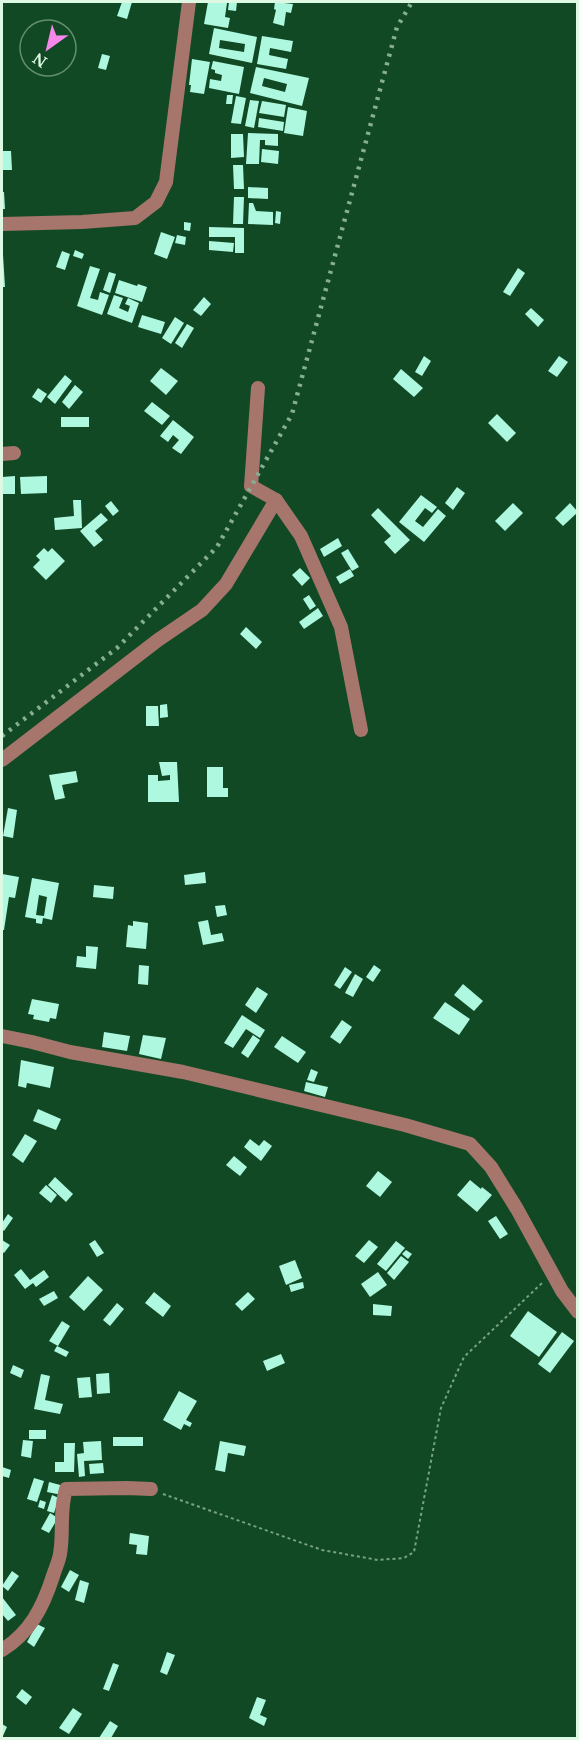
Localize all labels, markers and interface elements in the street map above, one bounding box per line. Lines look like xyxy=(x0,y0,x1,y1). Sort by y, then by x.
north arrow xyxy=(18,18,78,78)
text: N xyxy=(28,48,51,73)

